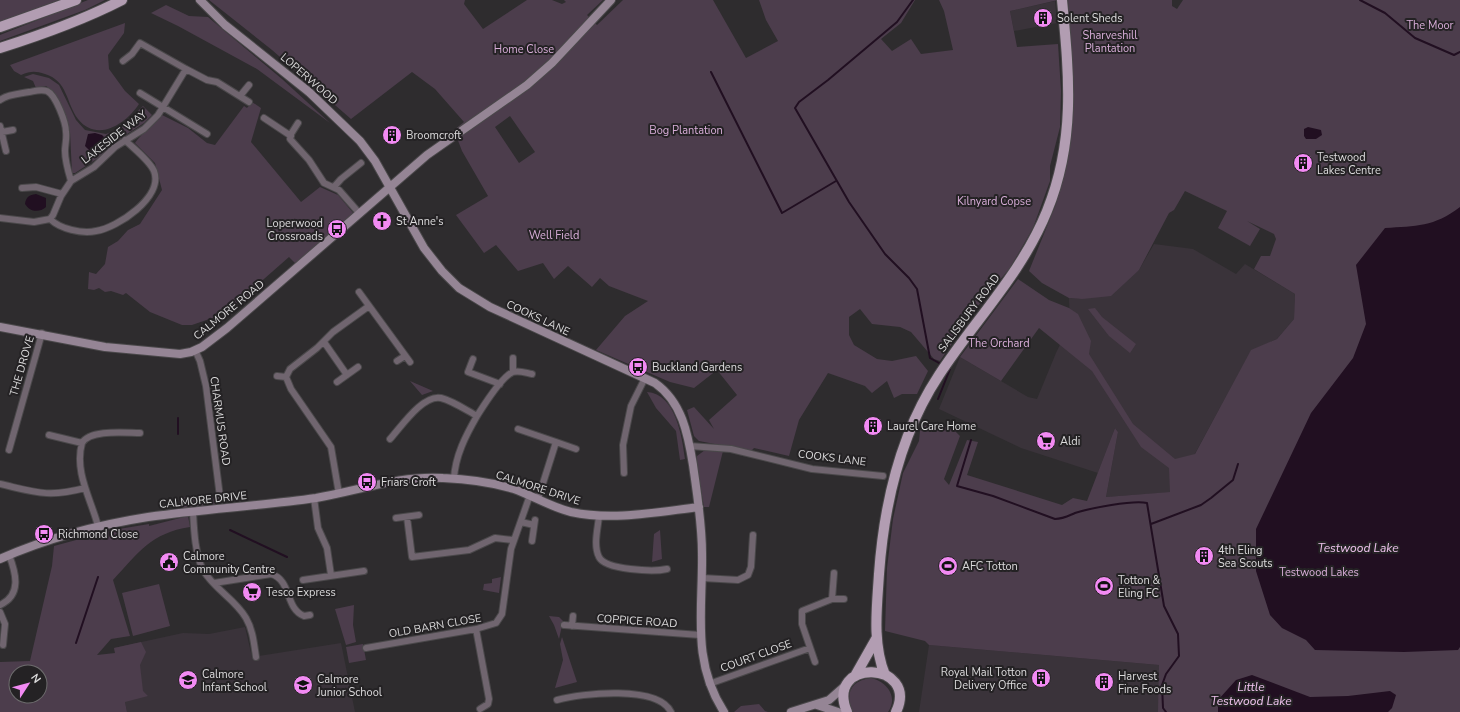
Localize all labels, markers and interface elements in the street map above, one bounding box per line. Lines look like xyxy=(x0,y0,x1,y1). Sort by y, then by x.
building icon: Solent Sheds xyxy=(1032,7,1054,29)
place label: Solent Sheds xyxy=(1057,11,1122,26)
park label: The Moor xyxy=(1406,18,1454,33)
park label: Sharveshill Plantation xyxy=(1082,28,1138,56)
park label: Home Close xyxy=(494,42,554,57)
street label: LOPERWOOD xyxy=(277,50,341,108)
street label: LAKESIDE WAY xyxy=(78,106,150,167)
park label: Bog Plantation xyxy=(649,123,723,138)
building icon: Broomcroft xyxy=(381,124,403,146)
place label: Broomcroft xyxy=(406,128,461,143)
place label: Testwood Lakes Centre xyxy=(1317,150,1381,178)
building icon: Testwood Lakes Centre xyxy=(1292,152,1314,174)
park label: Kilnyard Copse xyxy=(957,194,1031,209)
church icon: St Anne's xyxy=(371,210,393,232)
place label: St Anne's xyxy=(396,214,444,229)
place label: Loperwood Crossroads xyxy=(267,216,323,244)
bus stop icon: Loperwood Crossroads xyxy=(326,218,348,240)
park label: Well Field xyxy=(529,228,579,243)
street label: SALISBURY ROAD xyxy=(935,271,1003,355)
street label: CALMORE ROAD xyxy=(190,277,268,343)
street label: COOKS LANE xyxy=(504,297,572,339)
street label: THE DROVE xyxy=(6,334,38,398)
park label: The Orchard xyxy=(968,336,1030,351)
bus stop icon: Buckland Gardens xyxy=(627,356,649,378)
place label: Buckland Gardens xyxy=(652,360,742,375)
street label: CHARMUS ROAD xyxy=(206,375,234,467)
building icon: Laurel Care Home xyxy=(862,415,884,437)
place label: Laurel Care Home xyxy=(887,419,976,434)
supermarket icon: Aldi xyxy=(1035,430,1057,452)
place label: Aldi xyxy=(1060,434,1080,449)
street label: COOKS LANE xyxy=(797,446,867,470)
street label: CALMORE DRIVE xyxy=(494,467,582,509)
bus stop icon: Friars Croft xyxy=(356,471,378,493)
place label: Friars Croft xyxy=(381,475,436,490)
street label: CALMORE DRIVE xyxy=(158,488,248,512)
bus stop icon: Richmond Close xyxy=(33,523,55,545)
place label: Richmond Close xyxy=(58,527,138,542)
water label: Testwood Lake xyxy=(1317,540,1399,556)
place label: 4th Eling Sea Scouts xyxy=(1218,543,1272,571)
building icon: 4th Eling Sea Scouts xyxy=(1193,545,1215,567)
place label: Calmore Community Centre xyxy=(183,549,275,577)
public building icon: Calmore Community Centre xyxy=(158,551,180,573)
sports icon: AFC Totton xyxy=(937,555,959,577)
place label: AFC Totton xyxy=(962,559,1018,574)
park label: Testwood Lakes xyxy=(1279,565,1359,580)
place label: Totton & Eling FC xyxy=(1118,573,1161,601)
sports icon: Totton & Eling FC xyxy=(1093,575,1115,597)
supermarket icon: Tesco Express xyxy=(241,581,263,603)
place label: Tesco Express xyxy=(266,585,336,600)
street label: OLD BARN CLOSE xyxy=(388,610,482,642)
street label: COPPICE ROAD xyxy=(596,611,678,631)
street label: COURT CLOSE xyxy=(718,636,794,676)
north arrow xyxy=(8,664,48,704)
place label: Royal Mail Totton Delivery Office xyxy=(941,665,1027,693)
place label: Calmore Infant School xyxy=(202,667,268,695)
building icon: Royal Mail Totton Delivery Office xyxy=(1030,667,1052,689)
school or university icon: Calmore Infant School xyxy=(177,669,199,691)
place label: Harvest Fine Foods xyxy=(1118,669,1171,697)
text: N xyxy=(27,671,44,686)
building icon: Harvest Fine Foods xyxy=(1093,671,1115,693)
place label: Calmore Junior School xyxy=(316,672,383,700)
school or university icon: Calmore Junior School xyxy=(292,674,314,696)
water label: Little Testwood Lake xyxy=(1210,679,1292,709)

